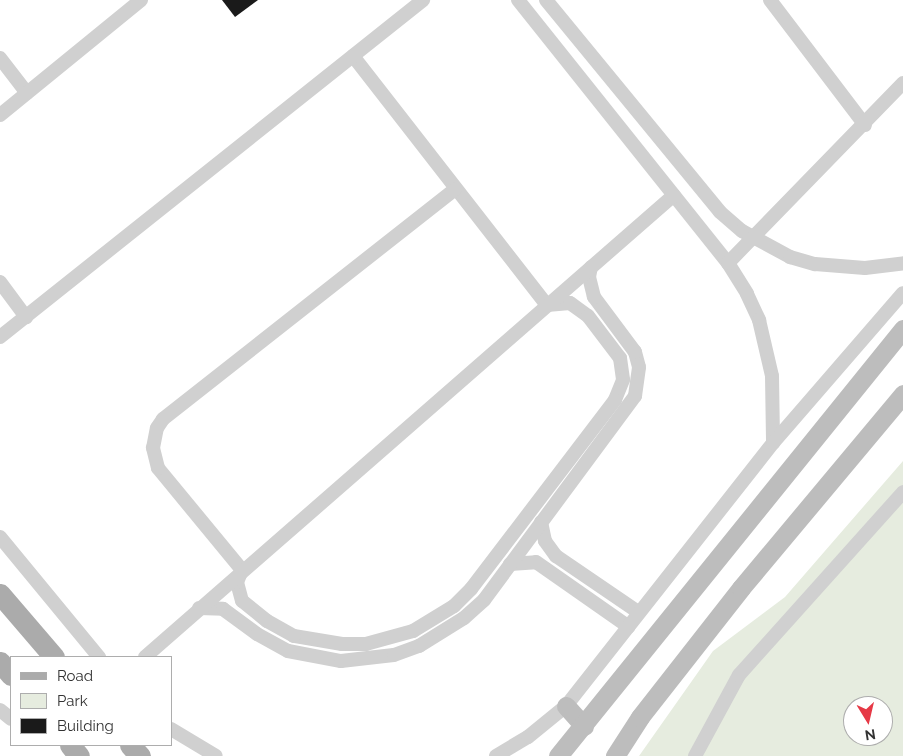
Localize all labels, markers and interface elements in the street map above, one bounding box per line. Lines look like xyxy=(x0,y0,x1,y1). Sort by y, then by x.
legend xyxy=(10,656,172,746)
text: Road xyxy=(57,667,93,685)
text: Park xyxy=(57,692,88,710)
north arrow xyxy=(843,696,893,746)
text: Building xyxy=(57,717,114,735)
text: N xyxy=(864,726,877,744)

